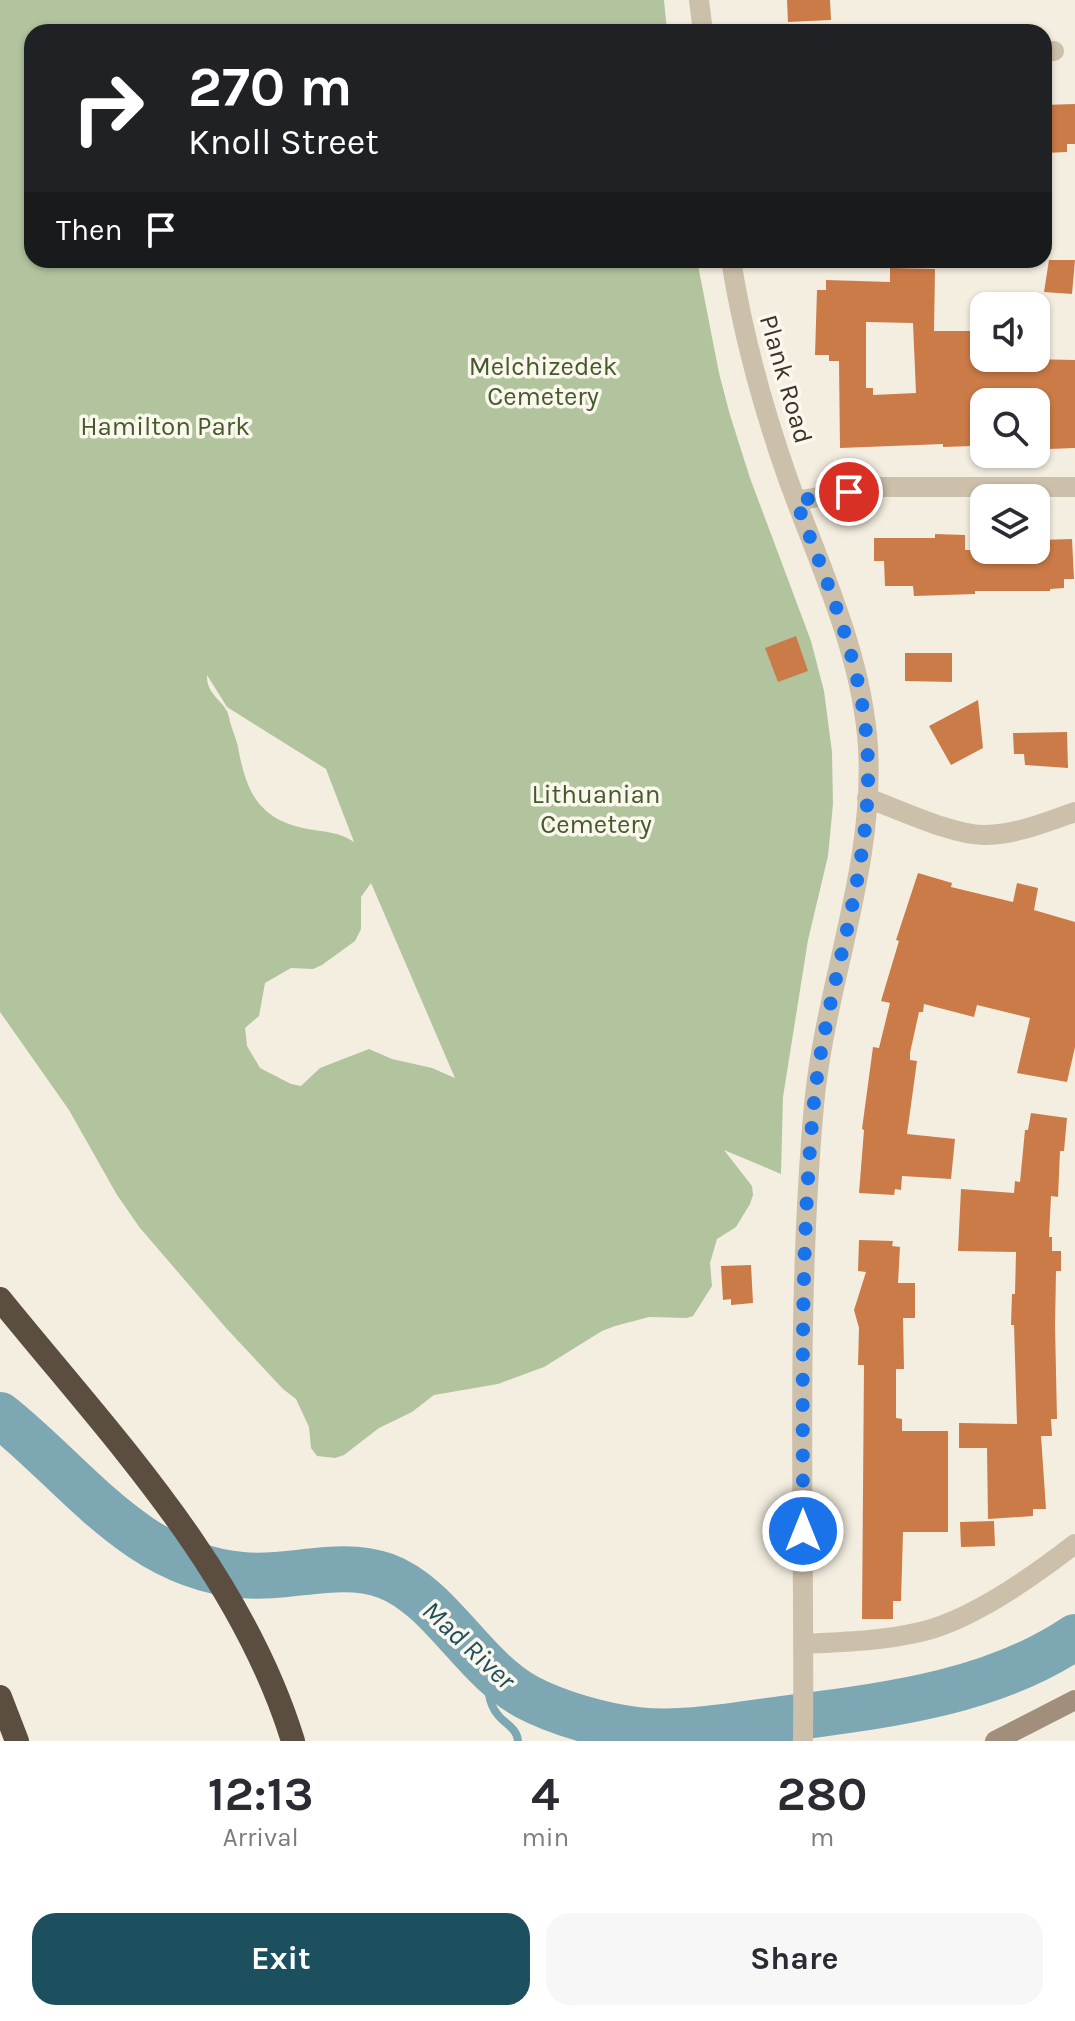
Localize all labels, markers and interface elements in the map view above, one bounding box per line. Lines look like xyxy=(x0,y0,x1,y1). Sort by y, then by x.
text: 270 m xyxy=(188,54,352,119)
icon: right xyxy=(56,56,160,160)
text: Knoll Street xyxy=(188,121,379,163)
icon: arrive xyxy=(139,208,183,252)
text: Then xyxy=(56,212,123,248)
map controls xyxy=(970,292,1050,564)
button: sound xyxy=(970,292,1050,372)
street label: Plank Road xyxy=(753,311,819,447)
park label: Melchizedek Cemetery xyxy=(469,351,617,412)
button: search xyxy=(970,388,1050,468)
park label: Hamilton Park xyxy=(80,411,250,442)
pin xyxy=(815,458,883,526)
icon: arrive xyxy=(827,470,871,514)
button: layers xyxy=(970,484,1050,564)
park label: Lithuanian Cemetery xyxy=(532,779,660,840)
position arrow xyxy=(761,1489,845,1573)
water label: Mad River xyxy=(416,1594,523,1697)
text: 12:13 xyxy=(208,1766,314,1822)
text: 4 xyxy=(531,1766,560,1822)
text: 280 xyxy=(777,1766,867,1822)
text: Arrival xyxy=(223,1822,299,1853)
text: min xyxy=(521,1822,569,1853)
text: m xyxy=(810,1822,834,1853)
button: Exit xyxy=(32,1913,530,2005)
button: Share xyxy=(546,1913,1043,2005)

